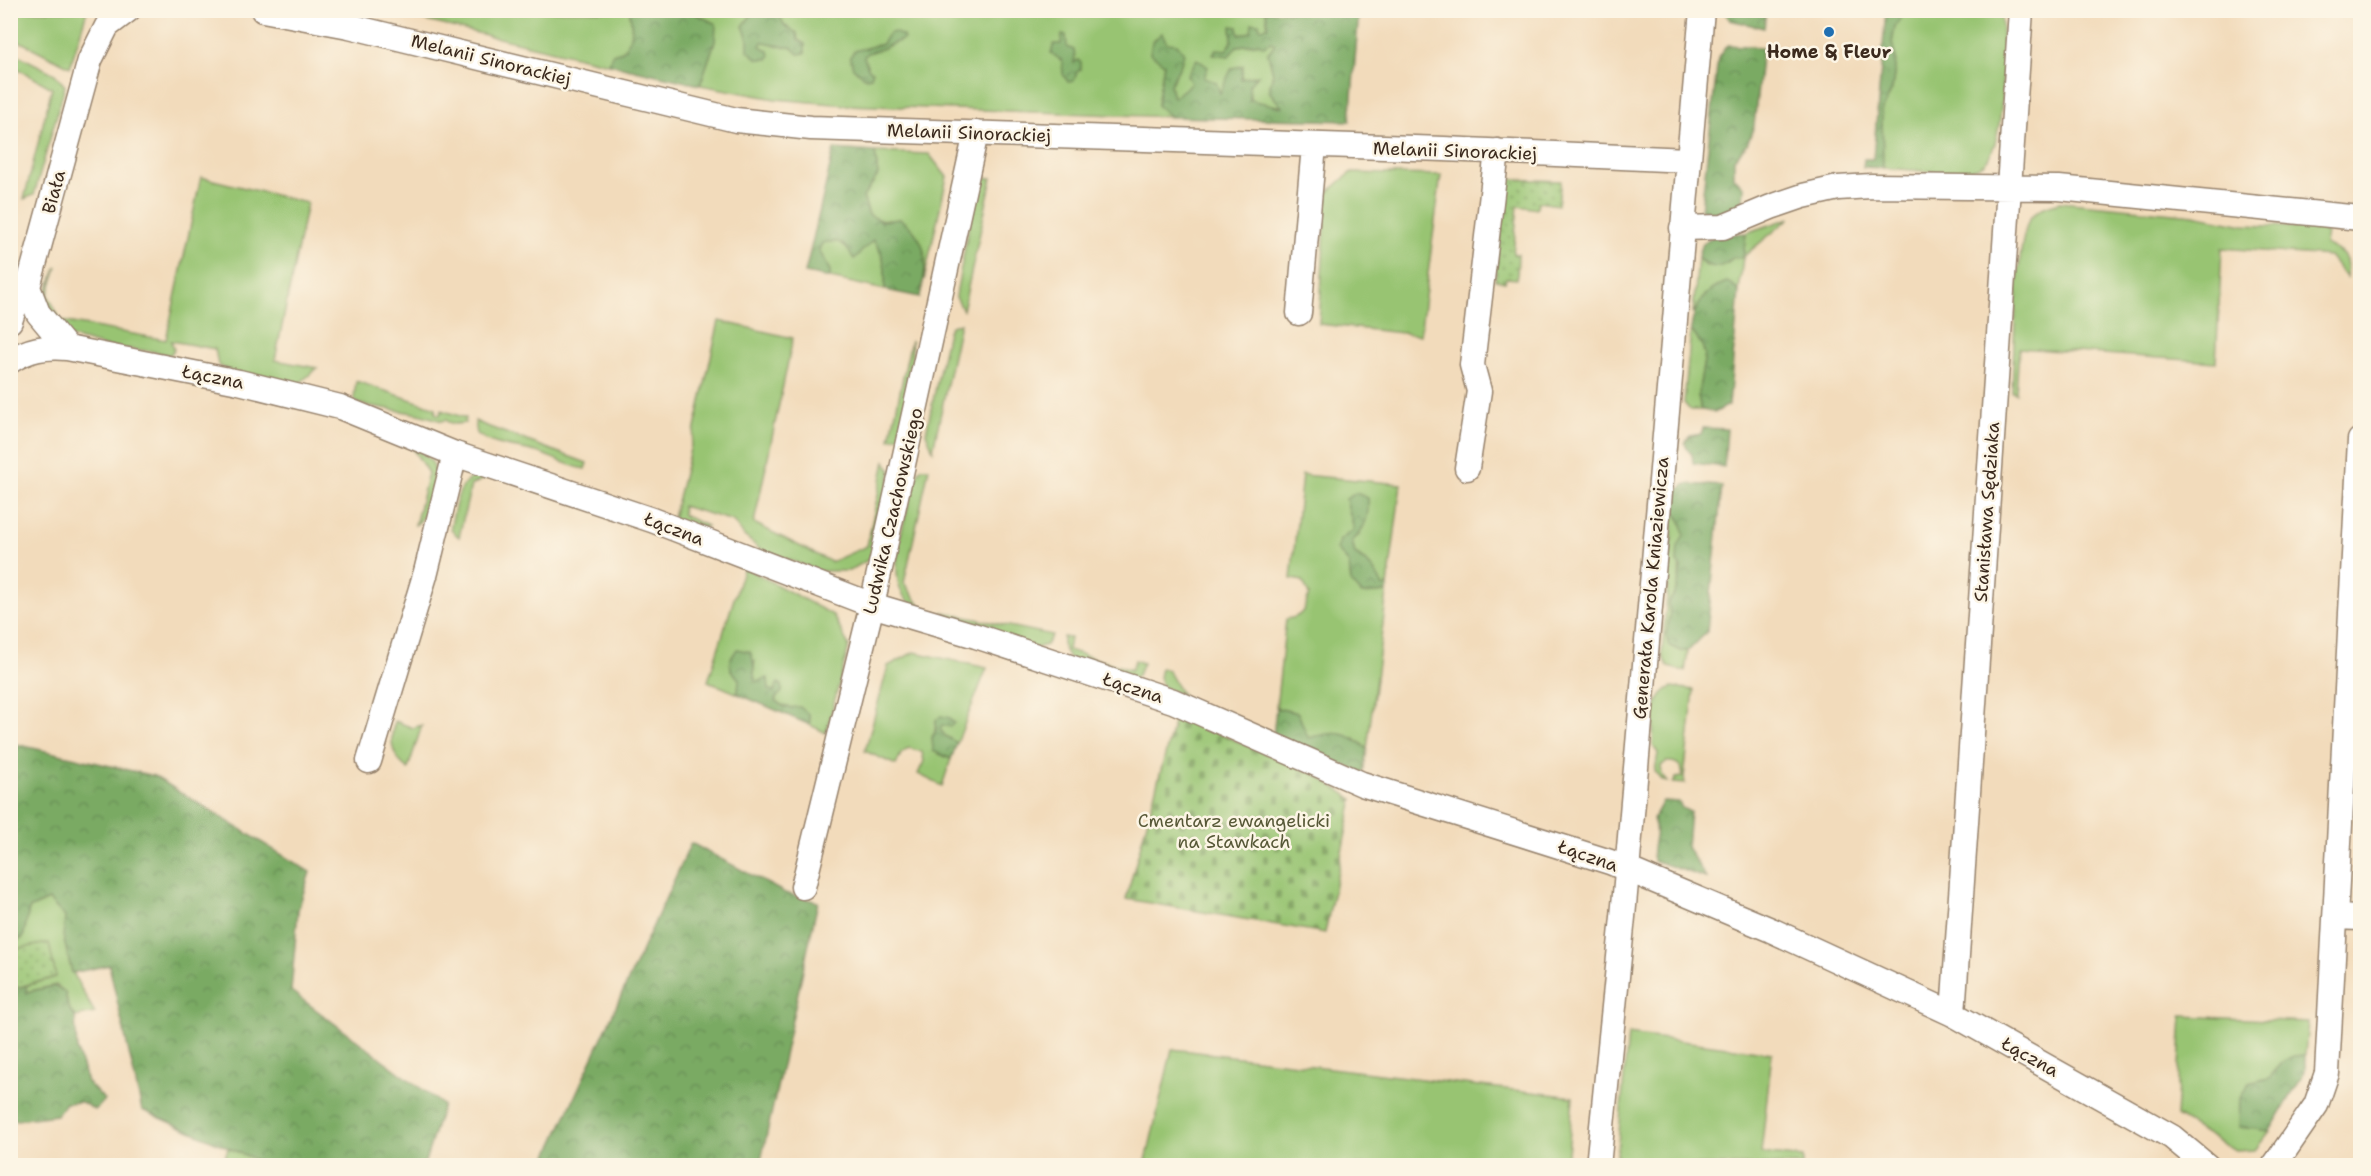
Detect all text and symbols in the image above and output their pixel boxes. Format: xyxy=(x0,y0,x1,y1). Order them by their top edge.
marker: Home & Fleur xyxy=(1822,25,1836,39)
street label: Melanii Sinorackiej xyxy=(409,29,573,91)
place label: Home & Fleur xyxy=(1767,40,1892,64)
street label: Melanii Sinorackiej xyxy=(887,118,1051,148)
street label: Melanii Sinorackiej xyxy=(1373,136,1537,166)
street label: Biała xyxy=(37,168,71,216)
street label: Łączna xyxy=(179,359,246,395)
street label: Ludwika Czachowskiego xyxy=(858,405,928,617)
street label: Stanisława Sędziaka xyxy=(1969,421,2005,603)
street label: Generała Karola Kniaziewicza xyxy=(1628,456,1674,720)
street label: Łączna xyxy=(640,506,707,551)
street label: Łączna xyxy=(1099,667,1166,709)
park label: Cmentarz ewangelicki na Stawkach xyxy=(1138,809,1330,854)
street label: Łączna xyxy=(1554,834,1621,877)
street label: Łączna xyxy=(1996,1031,2063,1083)

